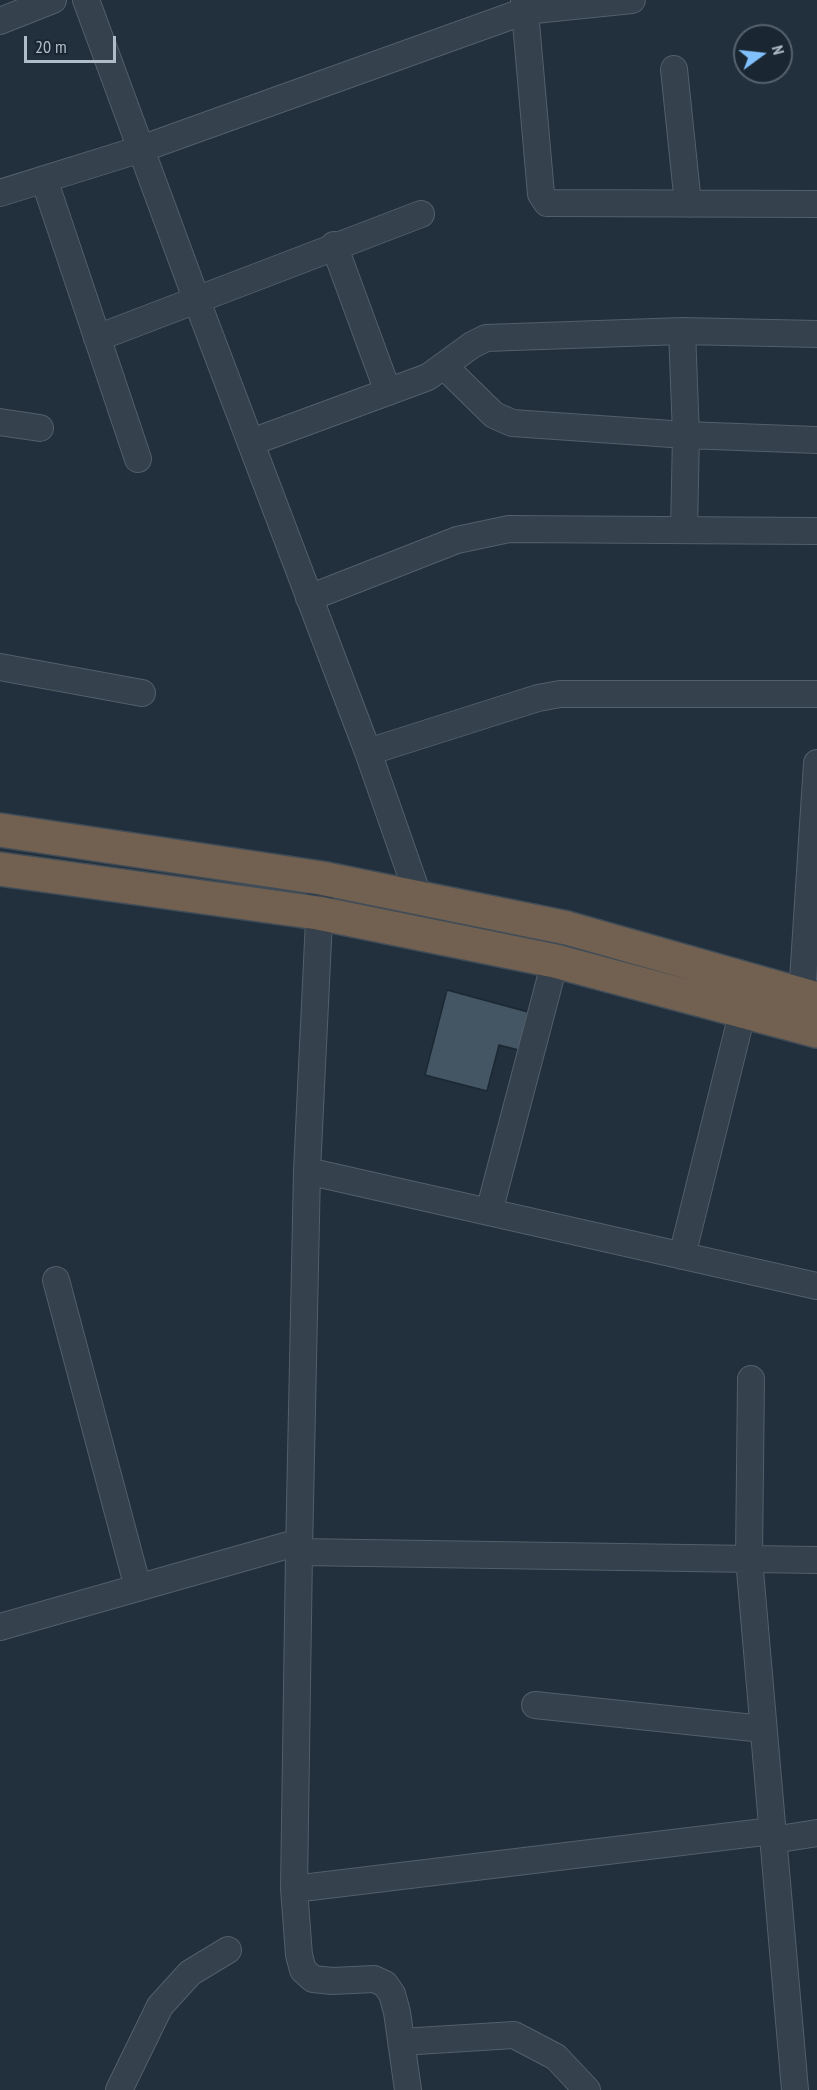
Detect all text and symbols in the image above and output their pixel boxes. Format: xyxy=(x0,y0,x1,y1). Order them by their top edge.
scale bar xyxy=(27,24,118,62)
north arrow xyxy=(733,24,793,84)
text: 20 m xyxy=(35,35,67,58)
text: N xyxy=(768,43,789,57)

